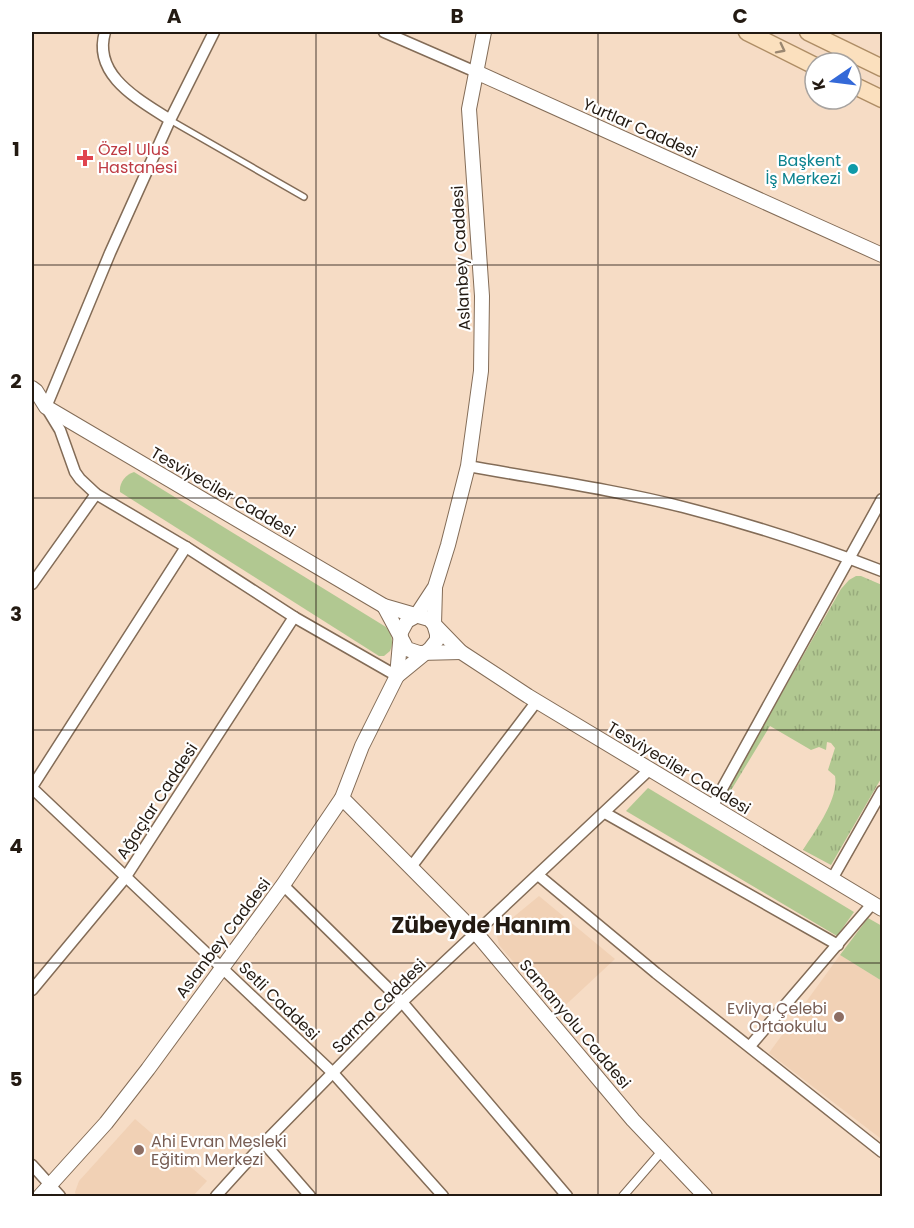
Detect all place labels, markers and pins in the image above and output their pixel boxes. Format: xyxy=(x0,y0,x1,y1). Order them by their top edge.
place label: Özel Ulus Hastanesi xyxy=(98,138,177,179)
marker: Özel Ulus Hastanesi xyxy=(76,149,94,167)
place label: Başkent İş Merkezi xyxy=(765,149,841,190)
marker: Başkent İş Merkezi xyxy=(846,162,860,176)
place label: Evliya Çelebi Ortaokulu xyxy=(727,997,827,1038)
marker: Evliya Çelebi Ortaokulu xyxy=(832,1010,846,1024)
place label: Ahi Evran Mesleki Eğitim Merkezi xyxy=(151,1130,287,1171)
marker: Ahi Evran Mesleki Eğitim Merkezi xyxy=(132,1143,146,1157)

